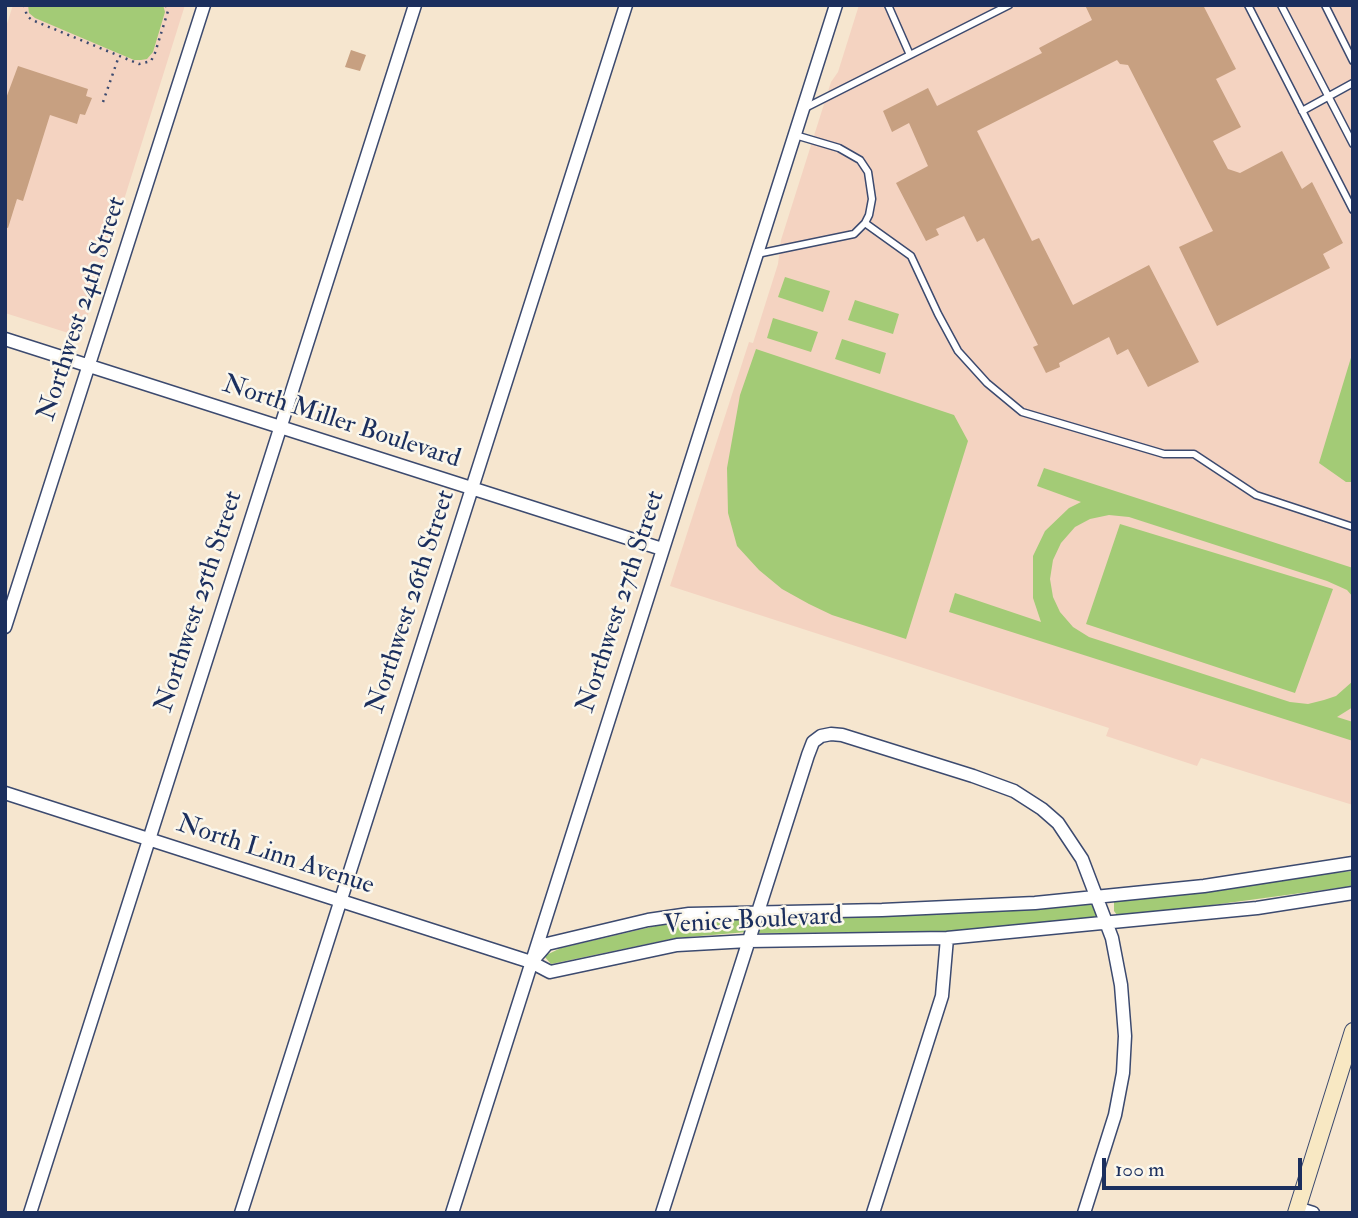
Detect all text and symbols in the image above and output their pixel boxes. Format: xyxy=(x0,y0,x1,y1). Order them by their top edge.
street label: Northwest 24th Street xyxy=(32,193,134,425)
street label: North Miller Boulevard xyxy=(218,370,464,476)
street label: Northwest 25th Street xyxy=(149,487,251,717)
street label: Northwest 26th Street xyxy=(361,487,463,717)
street label: Northwest 27th Street xyxy=(571,487,673,717)
street label: North Linn Avenue xyxy=(172,809,378,903)
street label: Venice Boulevard xyxy=(663,902,843,942)
scale bar xyxy=(1106,1144,1306,1188)
text: 100 m xyxy=(1115,1156,1165,1183)

